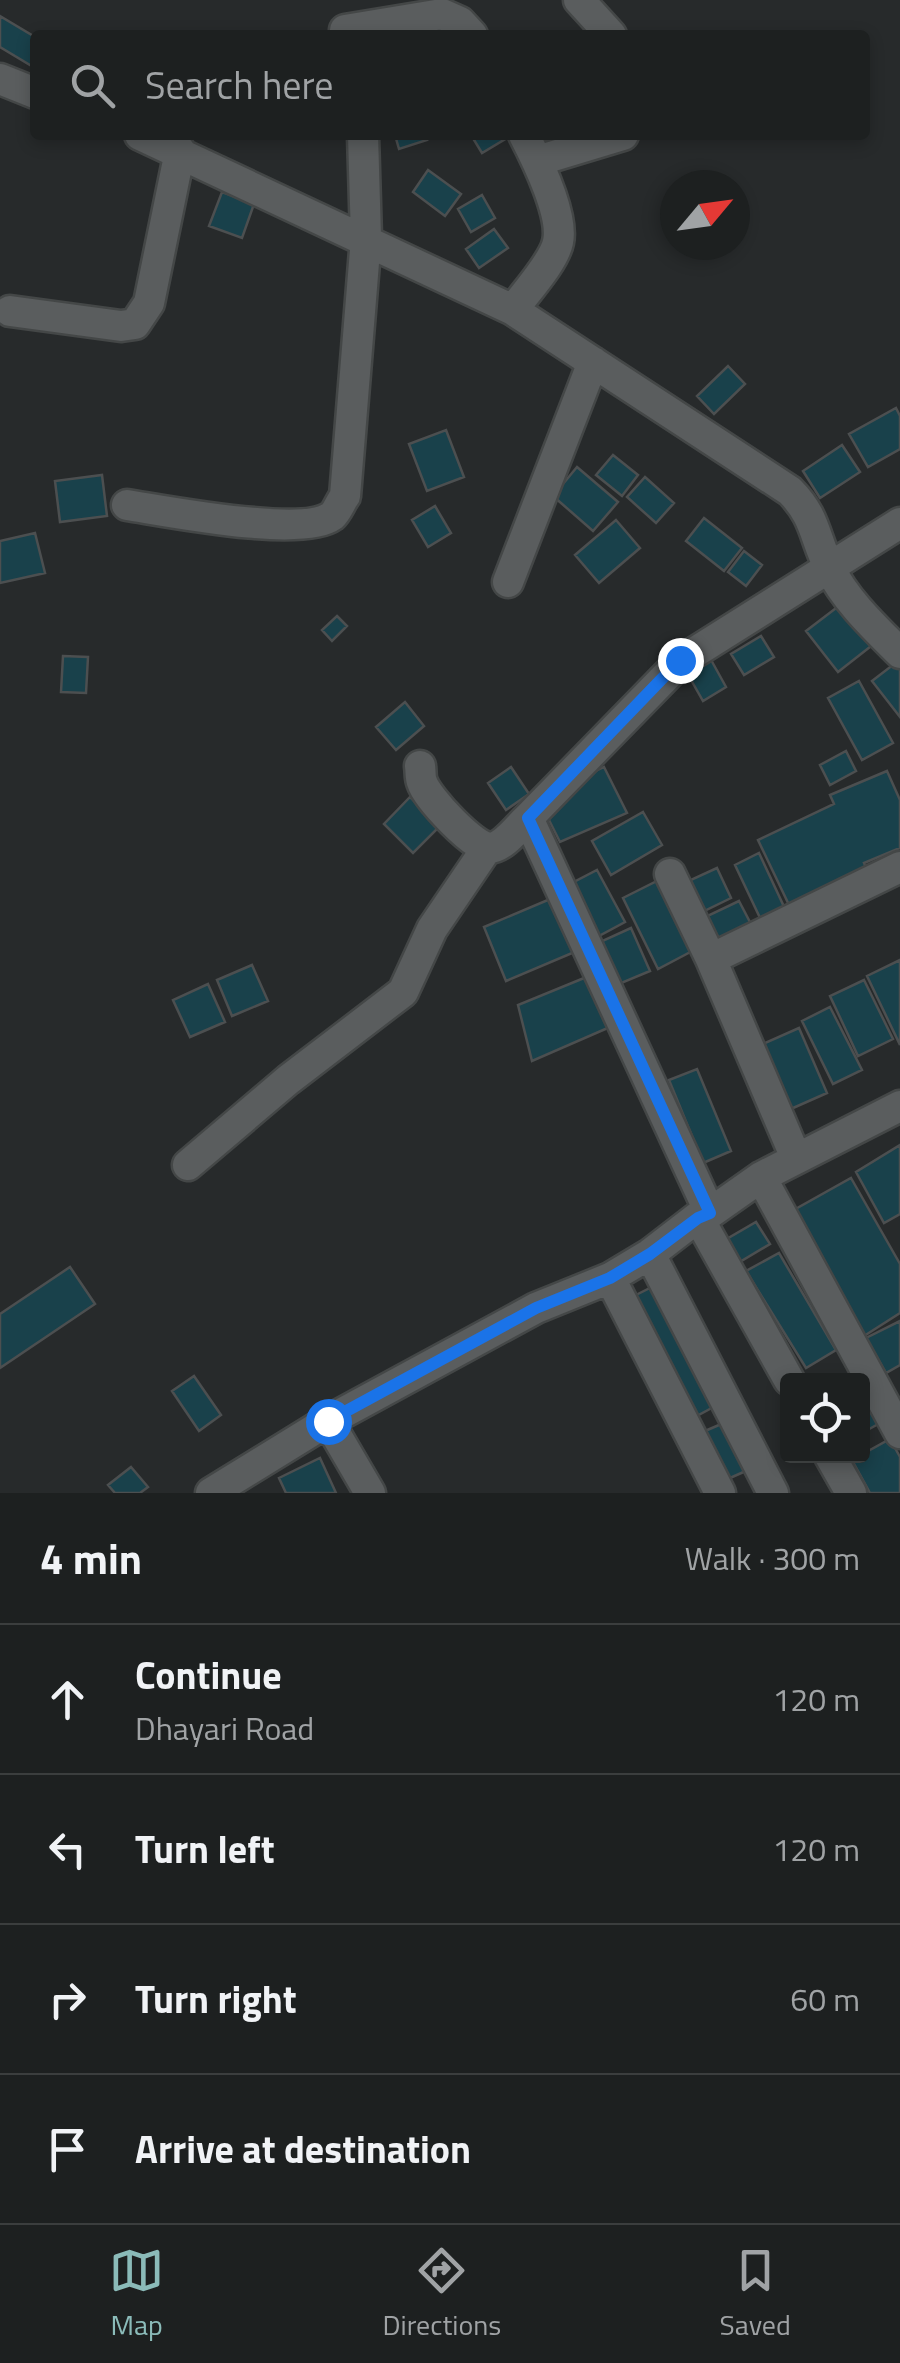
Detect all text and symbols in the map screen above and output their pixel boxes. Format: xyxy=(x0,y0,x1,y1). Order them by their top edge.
search box xyxy=(30,30,870,140)
text: Search here xyxy=(145,56,333,114)
icon: search xyxy=(65,58,120,113)
north arrow xyxy=(660,170,750,260)
route end xyxy=(658,638,704,684)
map controls xyxy=(780,1373,870,1463)
button: locate xyxy=(780,1373,870,1463)
route start xyxy=(306,1399,352,1445)
text: 4 min xyxy=(40,1526,142,1590)
text: Walk · 300 m xyxy=(685,1534,860,1582)
text: Continue xyxy=(135,1646,282,1704)
icon: ahead xyxy=(40,1672,95,1727)
text: 120 m xyxy=(772,1675,860,1723)
text: Dhayari Road xyxy=(135,1704,314,1752)
text: Turn left xyxy=(135,1820,275,1878)
icon: left xyxy=(40,1822,95,1877)
text: 120 m xyxy=(772,1825,860,1873)
text: Turn right xyxy=(135,1970,297,2028)
icon: right xyxy=(40,1972,95,2027)
text: 60 m xyxy=(790,1975,860,2023)
text: Arrive at destination xyxy=(135,2120,471,2178)
icon: arrive xyxy=(40,2122,95,2177)
tab: Map xyxy=(109,2243,164,2346)
tab: Directions xyxy=(382,2243,501,2346)
tab: Saved xyxy=(720,2243,791,2346)

